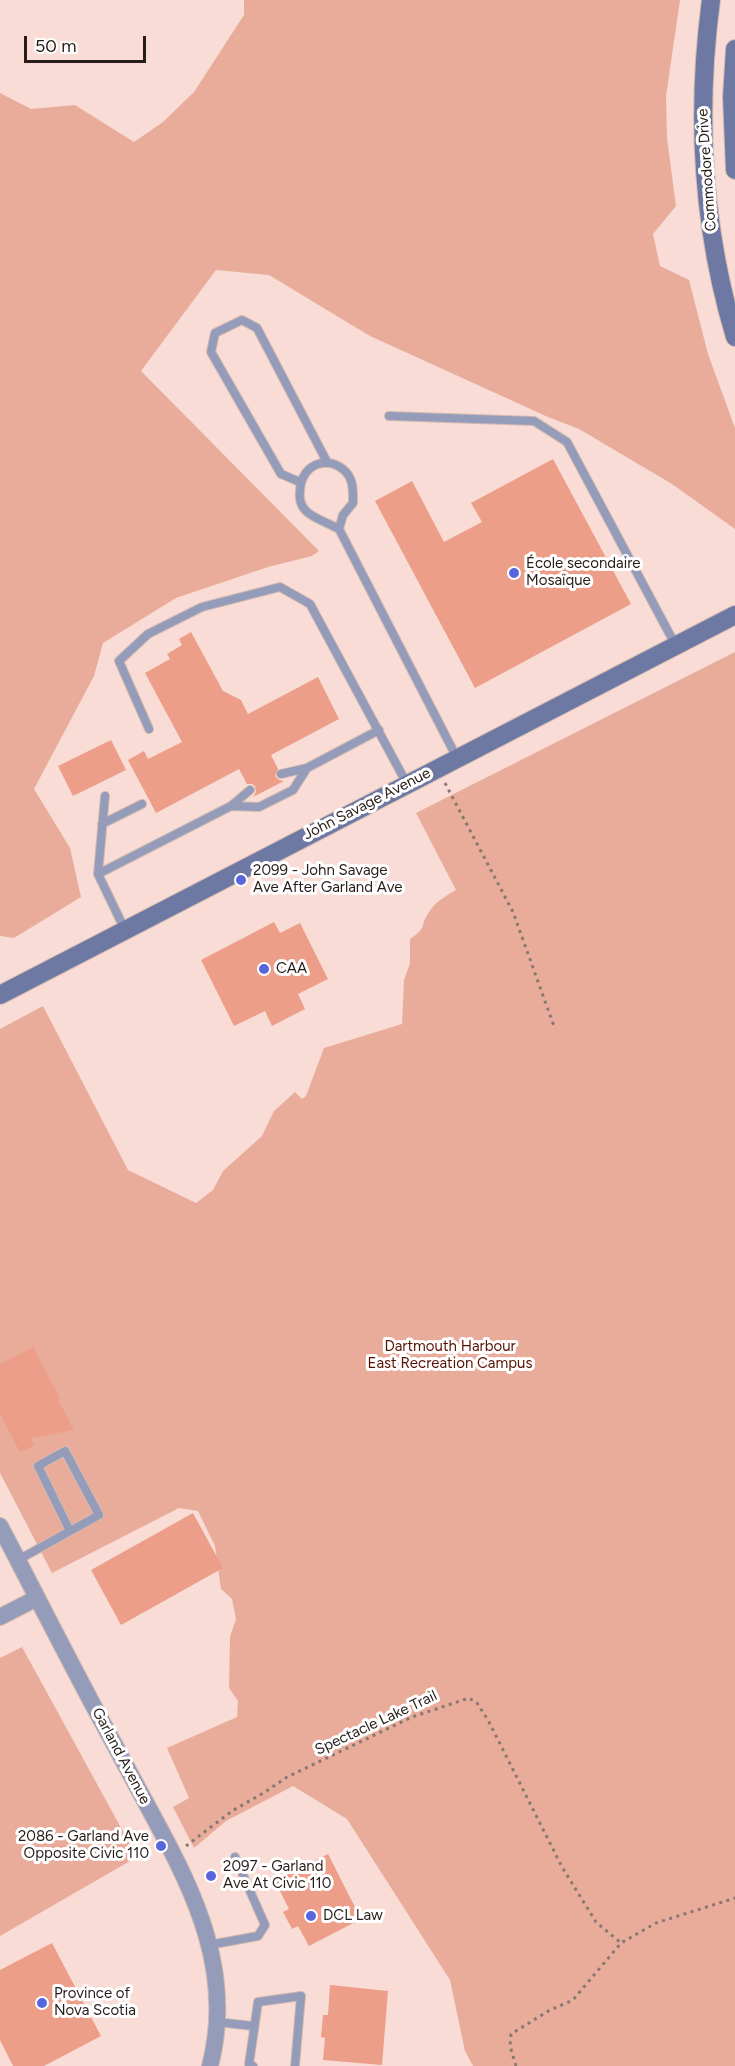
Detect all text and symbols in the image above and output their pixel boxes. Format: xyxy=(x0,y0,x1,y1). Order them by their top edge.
scale bar xyxy=(27,24,148,62)
text: 50 m xyxy=(35,35,77,57)
street label: Commodore Drive xyxy=(694,108,720,232)
place label: École secondaire Mosaïque xyxy=(526,555,640,590)
marker: École secondaire Mosaïque xyxy=(507,566,521,580)
street label: John Savage Avenue xyxy=(300,764,434,844)
place label: 2099 - John Savage Ave After Garland Ave xyxy=(253,862,403,897)
marker: 2099 - John Savage Ave After Garland Ave xyxy=(234,873,248,887)
place label: CAA xyxy=(276,960,307,978)
marker: CAA xyxy=(257,962,271,976)
park label: Dartmouth Harbour East Recreation Campus xyxy=(368,1338,532,1373)
street label: Spectacle Lake Trail xyxy=(312,1687,440,1759)
street label: Garland Avenue xyxy=(88,1705,154,1807)
place label: 2086 - Garland Ave Opposite Civic 110 xyxy=(18,1828,149,1863)
marker: 2086 - Garland Ave Opposite Civic 110 xyxy=(154,1839,168,1853)
place label: 2097 - Garland Ave At Civic 110 xyxy=(223,1858,331,1893)
marker: 2097 - Garland Ave At Civic 110 xyxy=(204,1869,218,1883)
place label: DCL Law xyxy=(323,1907,383,1925)
marker: DCL Law xyxy=(304,1909,318,1923)
place label: Province of Nova Scotia xyxy=(54,1985,136,2020)
marker: Province of Nova Scotia xyxy=(35,1996,49,2010)

